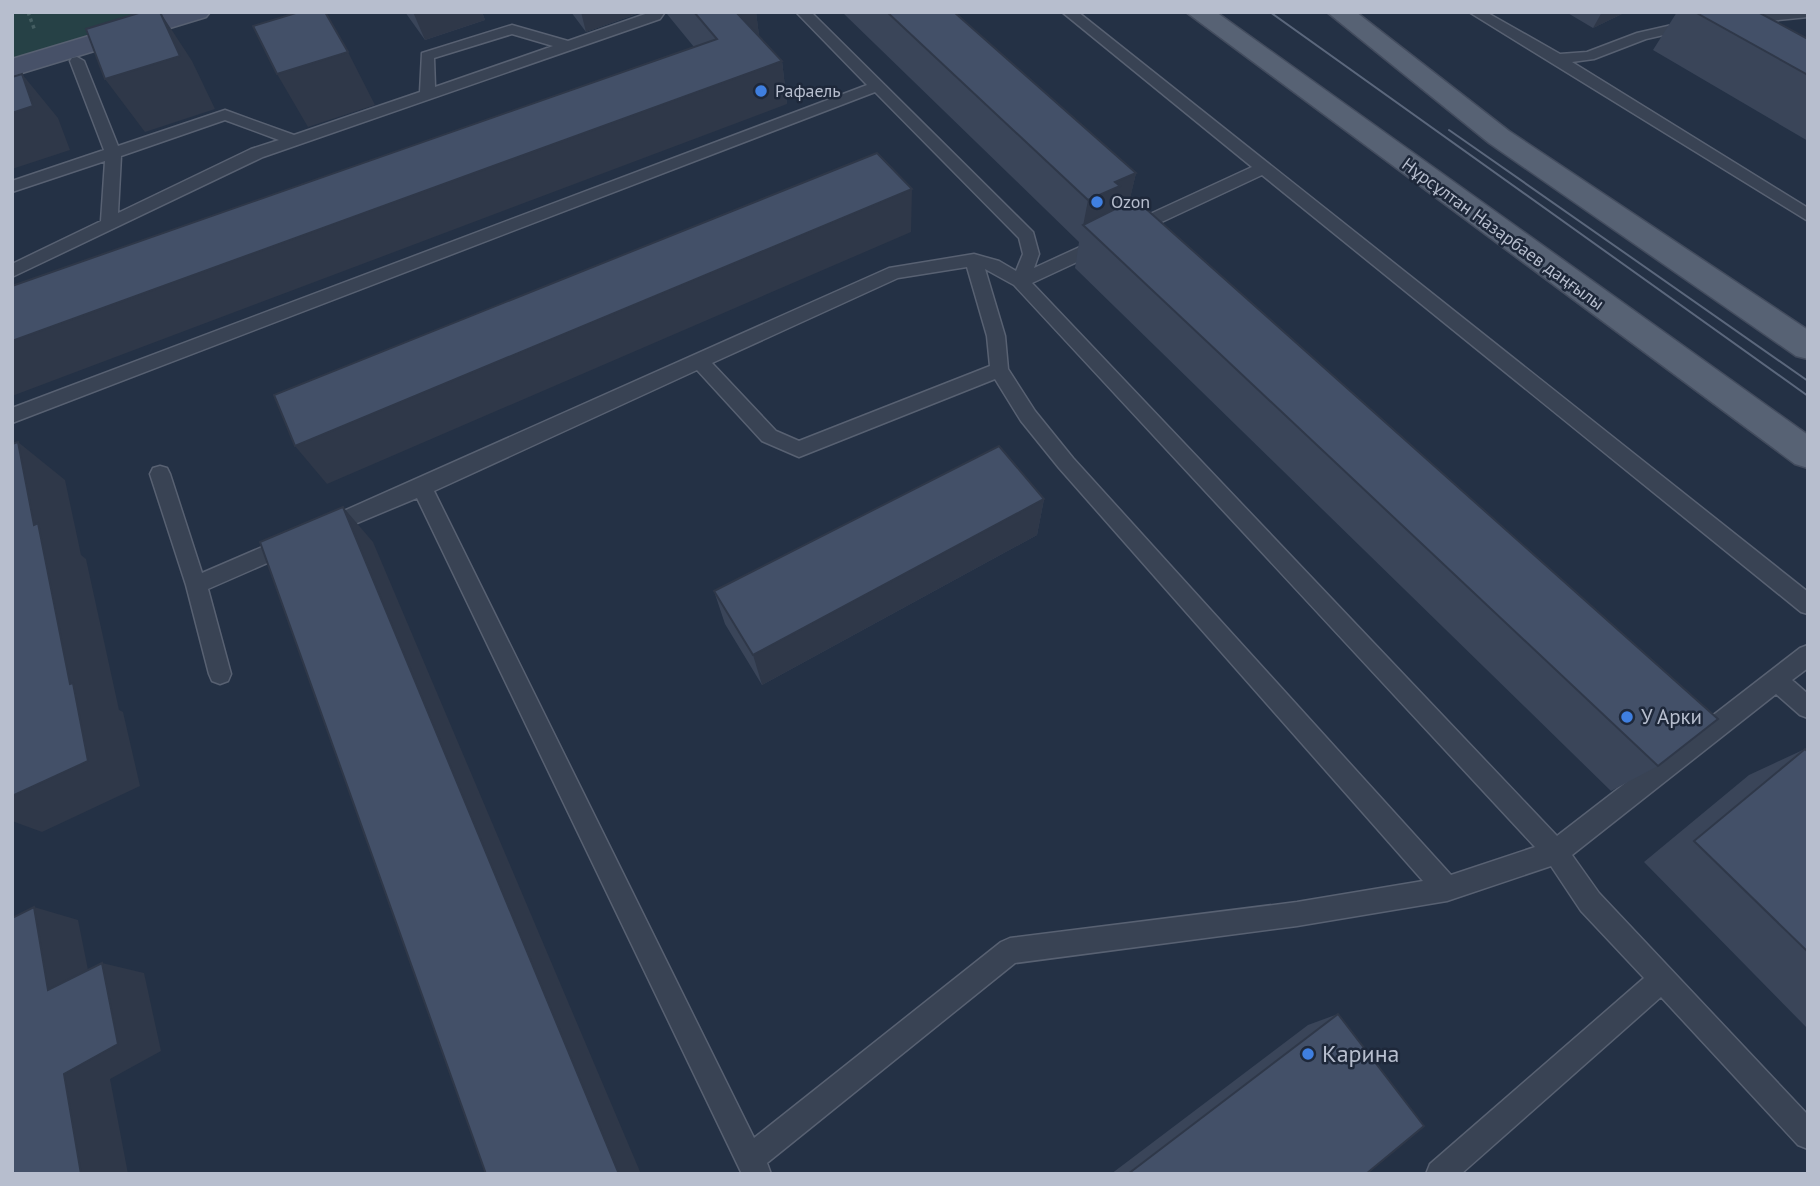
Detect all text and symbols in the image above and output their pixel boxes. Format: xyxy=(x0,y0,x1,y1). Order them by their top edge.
place label: Рафаель xyxy=(775,79,841,102)
marker: Рафаель xyxy=(753,83,769,99)
street label: Нұрсұлтан Назарбаев даңғылы xyxy=(1398,152,1609,315)
place label: Ozon xyxy=(1111,190,1150,213)
marker: Ozon xyxy=(1089,194,1105,210)
place label: У Арки xyxy=(1641,703,1702,730)
marker: У Арки xyxy=(1619,709,1635,725)
place label: Карина xyxy=(1322,1038,1400,1069)
marker: Карина xyxy=(1300,1046,1316,1062)

